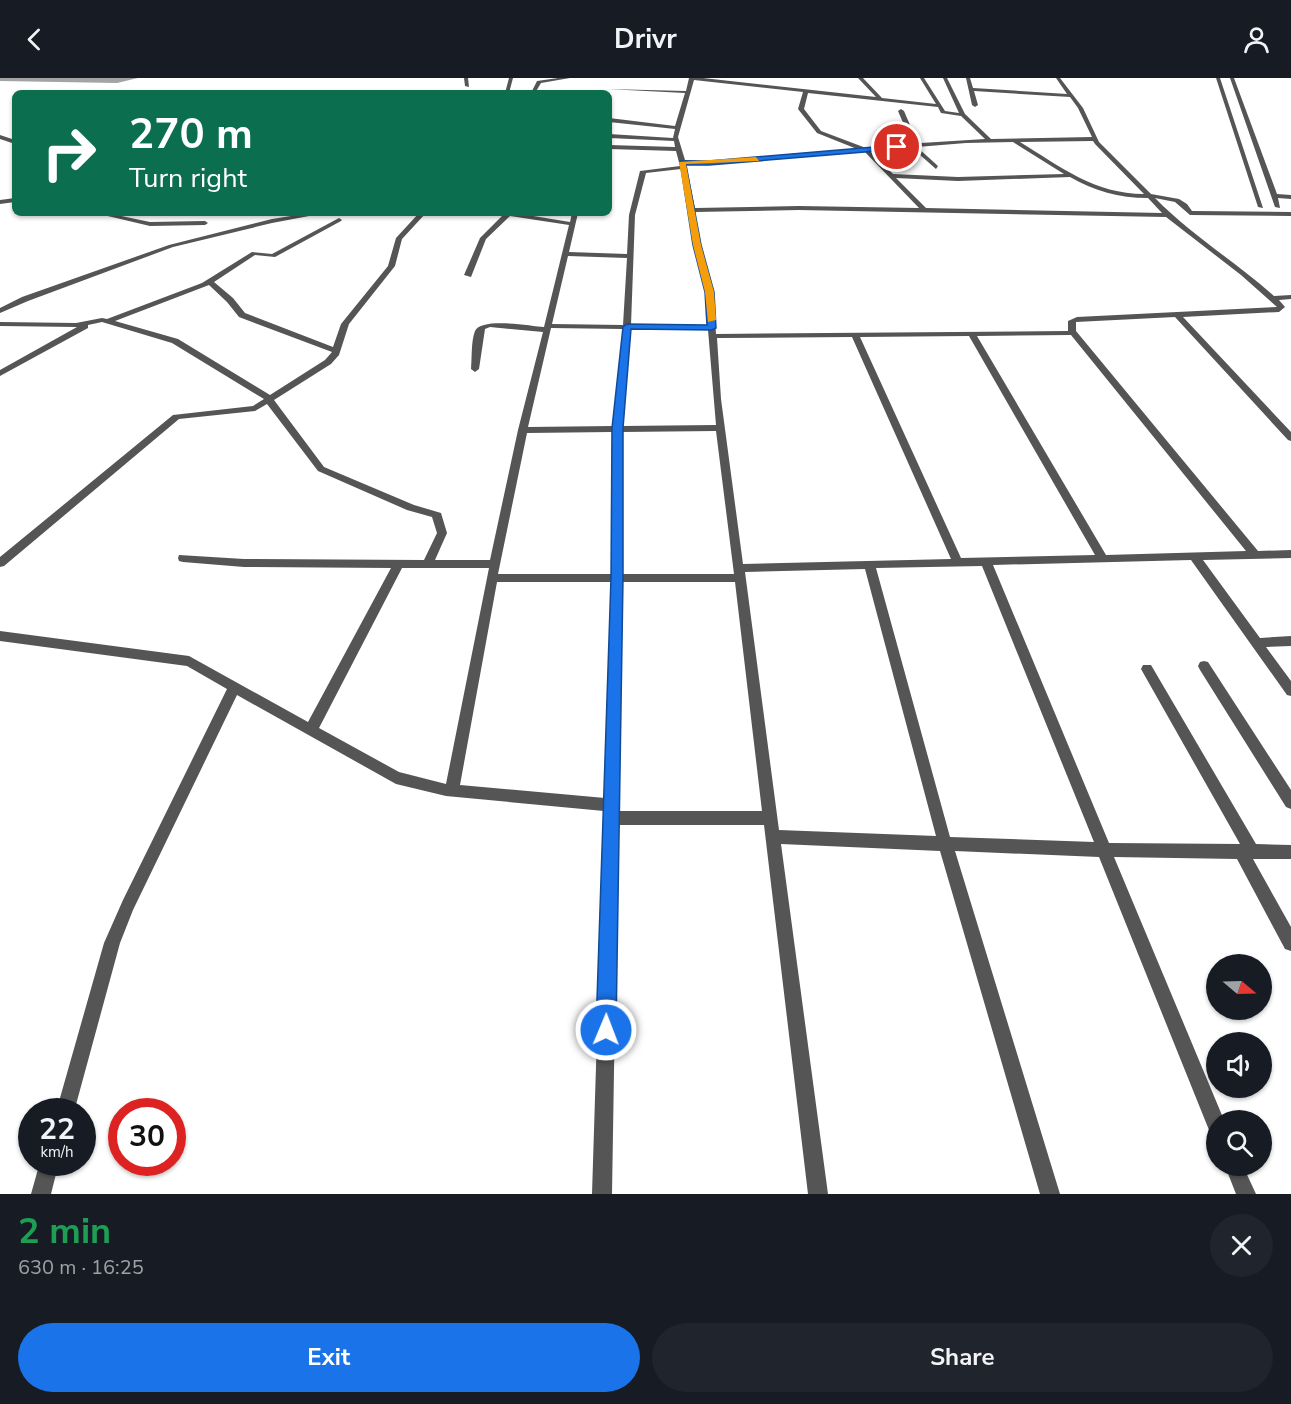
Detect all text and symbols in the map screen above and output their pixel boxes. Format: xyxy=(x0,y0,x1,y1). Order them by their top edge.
text: Drivr xyxy=(614,21,677,58)
icon: back xyxy=(18,23,51,56)
icon: person xyxy=(1240,23,1273,56)
text: 270 m xyxy=(129,106,253,163)
icon: right xyxy=(30,114,108,192)
pin xyxy=(871,121,922,172)
icon: arrive xyxy=(880,130,913,163)
text: Turn right xyxy=(129,160,247,197)
north arrow xyxy=(1206,954,1272,1020)
map controls xyxy=(1206,954,1272,1176)
position arrow xyxy=(574,998,638,1062)
button: sound xyxy=(1206,1032,1272,1098)
speed limit sign: 30 xyxy=(108,1098,186,1176)
text: 22 xyxy=(39,1109,75,1150)
button: search xyxy=(1206,1110,1272,1176)
text: km/h xyxy=(40,1142,74,1162)
text: 2 min xyxy=(18,1207,111,1256)
button: close xyxy=(1210,1214,1273,1277)
text: 630 m · 16:25 xyxy=(18,1254,144,1281)
button: Exit xyxy=(18,1323,640,1392)
button: Share xyxy=(652,1323,1273,1392)

